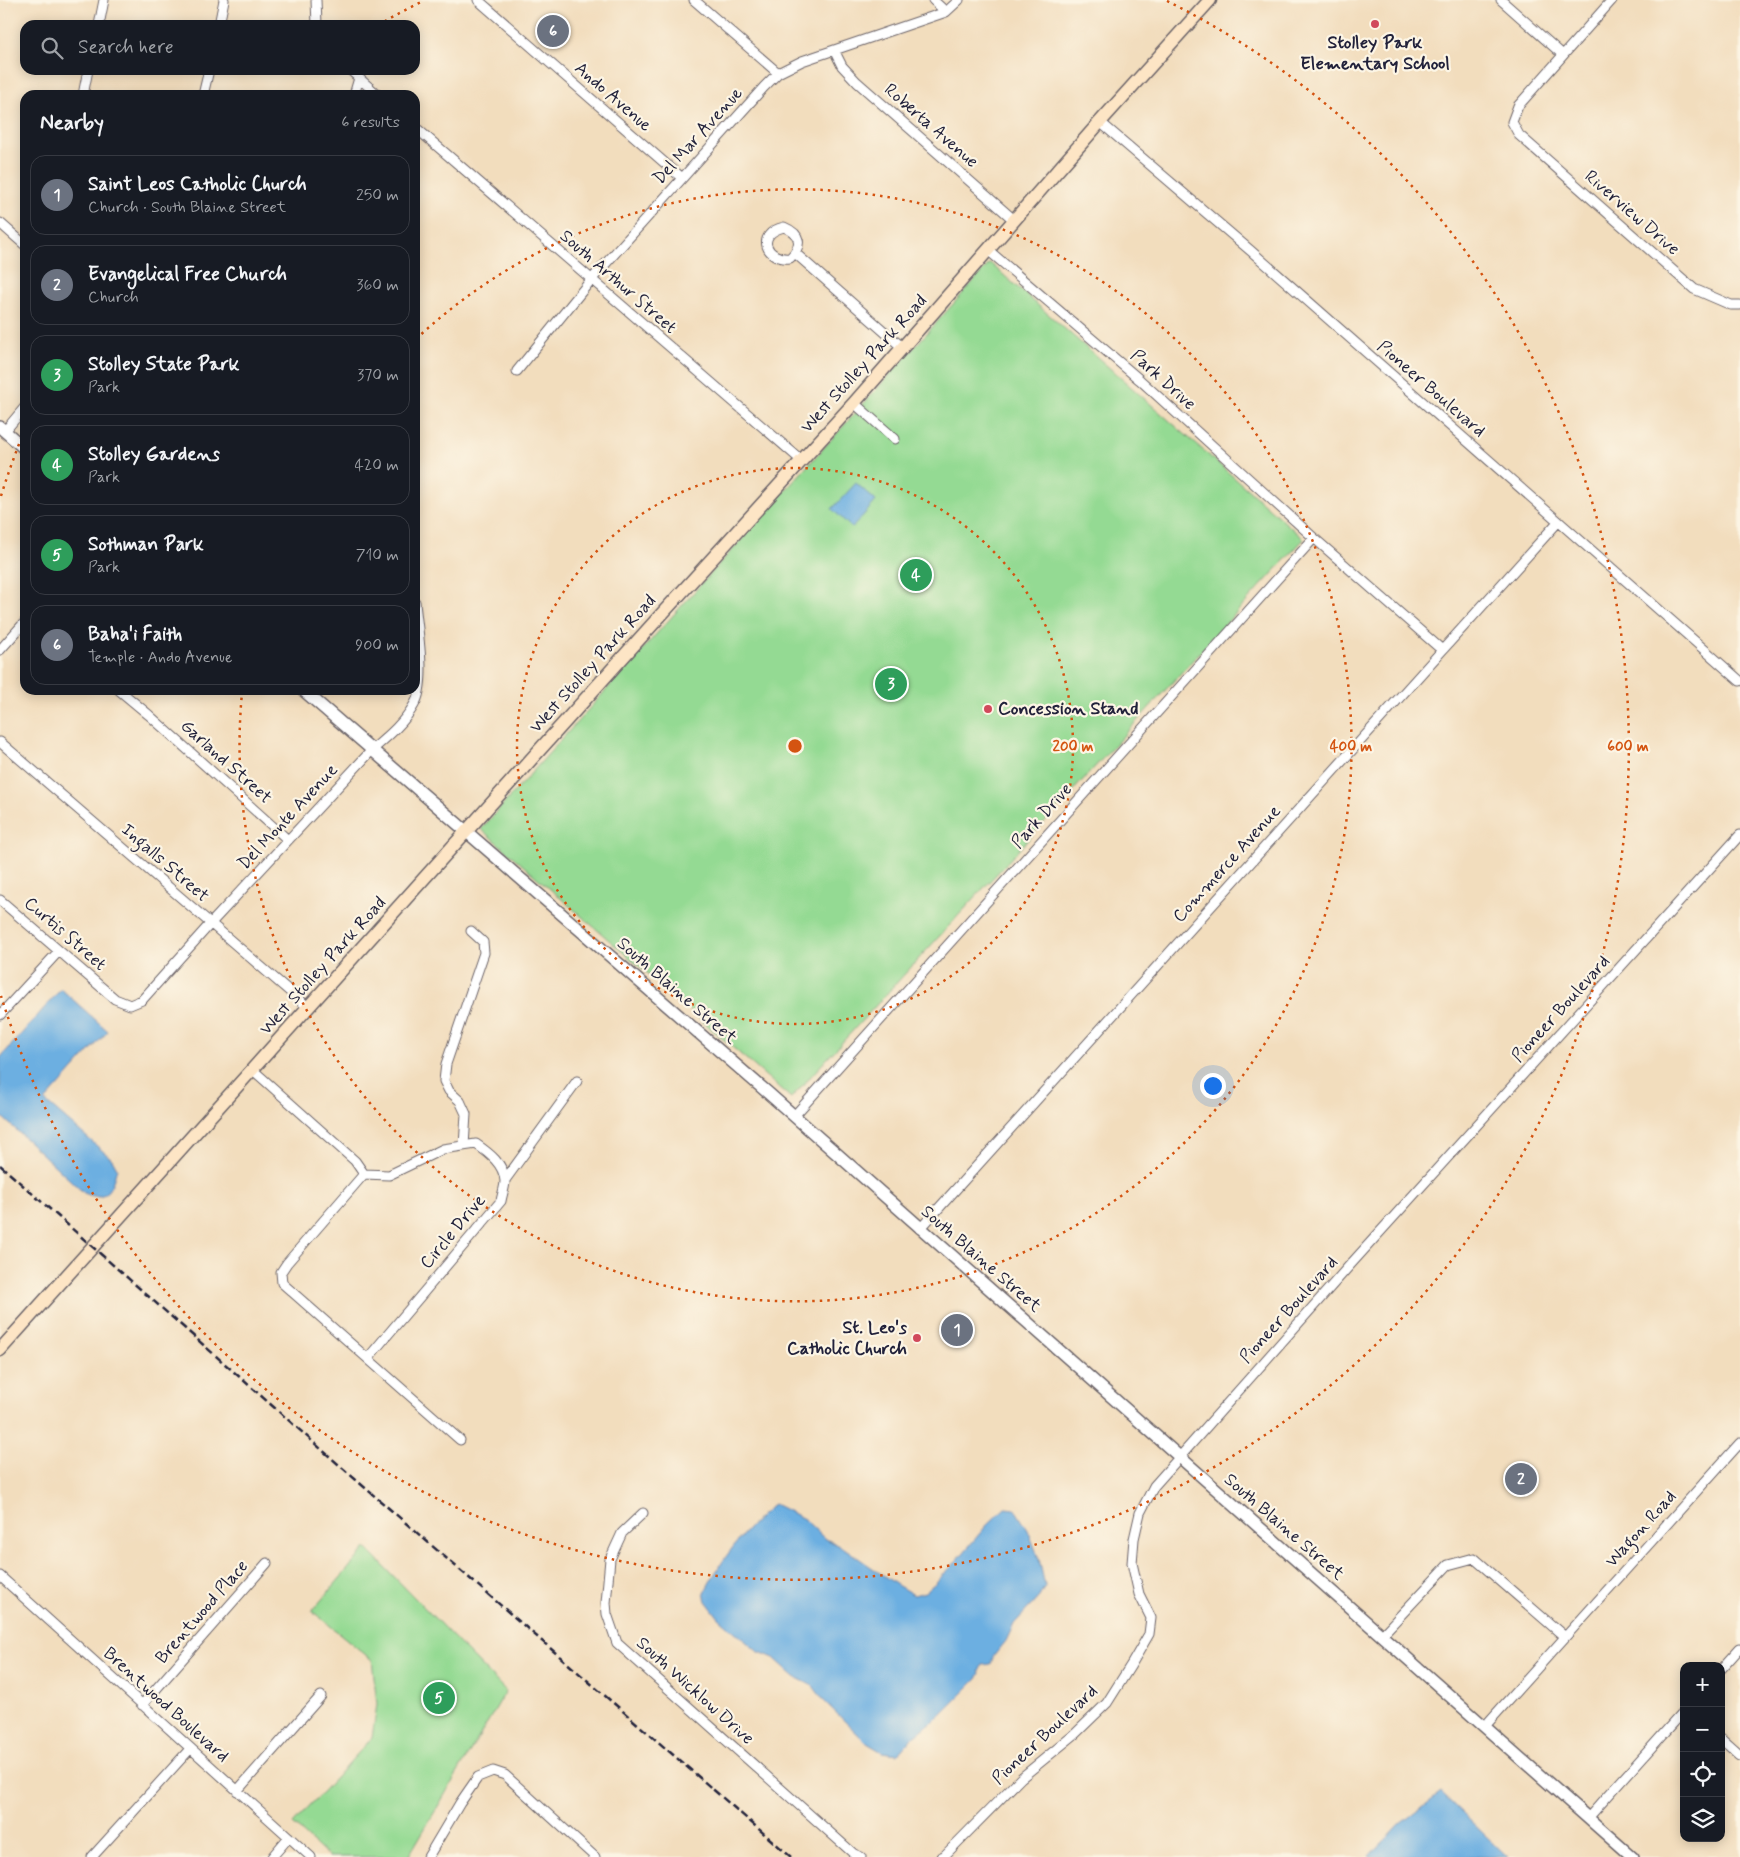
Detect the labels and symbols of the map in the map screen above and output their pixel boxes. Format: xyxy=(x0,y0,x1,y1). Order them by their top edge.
pin: 6 xyxy=(537,12,569,50)
marker: Stolley Park Elementary School xyxy=(1369,18,1381,30)
place label: Stolley Park Elementary School xyxy=(1300,31,1450,76)
street label: Ando Avenue xyxy=(569,57,657,137)
street label: Roberta Avenue xyxy=(879,78,983,174)
street label: Del Mar Avenue xyxy=(648,82,748,190)
street label: Riverview Drive xyxy=(1579,165,1685,261)
street label: South Arthur Street xyxy=(554,224,682,340)
street label: West Stolley Park Road xyxy=(795,290,933,438)
street label: Pioneer Boulevard xyxy=(1372,335,1490,443)
street label: Park Drive xyxy=(1125,344,1201,416)
pin: 4 xyxy=(900,556,932,594)
street label: West Stolley Park Road xyxy=(524,590,662,738)
pin: 3 xyxy=(875,665,907,703)
place label: Concession Stand xyxy=(998,697,1139,721)
marker: Concession Stand xyxy=(982,703,994,715)
street label: Garland Street xyxy=(175,714,277,810)
centre of rings xyxy=(786,737,804,755)
text: 200 m xyxy=(1053,737,1094,757)
text: 400 m xyxy=(1330,737,1372,757)
text: 600 m xyxy=(1607,737,1649,757)
street label: Del Monte Avenue xyxy=(233,759,344,875)
street label: Park Drive xyxy=(1006,778,1078,854)
street label: Commerce Avenue xyxy=(1168,800,1286,928)
street label: Ingalls Street xyxy=(115,818,214,909)
street label: Curtis Street xyxy=(19,892,111,977)
street label: West Stolley Park Road xyxy=(254,892,392,1040)
street label: South Blaine Street xyxy=(612,932,743,1050)
street label: Pioneer Boulevard xyxy=(1506,950,1616,1068)
your location xyxy=(1200,1073,1226,1099)
street label: Circle Drive xyxy=(415,1190,491,1274)
street label: South Blaine Street xyxy=(916,1200,1047,1318)
street label: Pioneer Boulevard xyxy=(1234,1251,1344,1369)
pin: 1 xyxy=(941,1311,973,1349)
place label: St. Leo's Catholic Church xyxy=(787,1316,907,1361)
marker: St. Leo's Catholic Church xyxy=(911,1332,923,1344)
pin: 2 xyxy=(1505,1460,1537,1498)
street label: South Blaine Street xyxy=(1219,1468,1350,1586)
street label: Wagon Road xyxy=(1600,1485,1683,1574)
street label: Brentwood Place xyxy=(150,1555,254,1669)
street label: South Wicklow Drive xyxy=(631,1632,759,1750)
street label: Brentwood Boulevard xyxy=(98,1642,234,1768)
pin: 5 xyxy=(423,1679,455,1717)
street label: Pioneer Boulevard xyxy=(987,1680,1103,1790)

